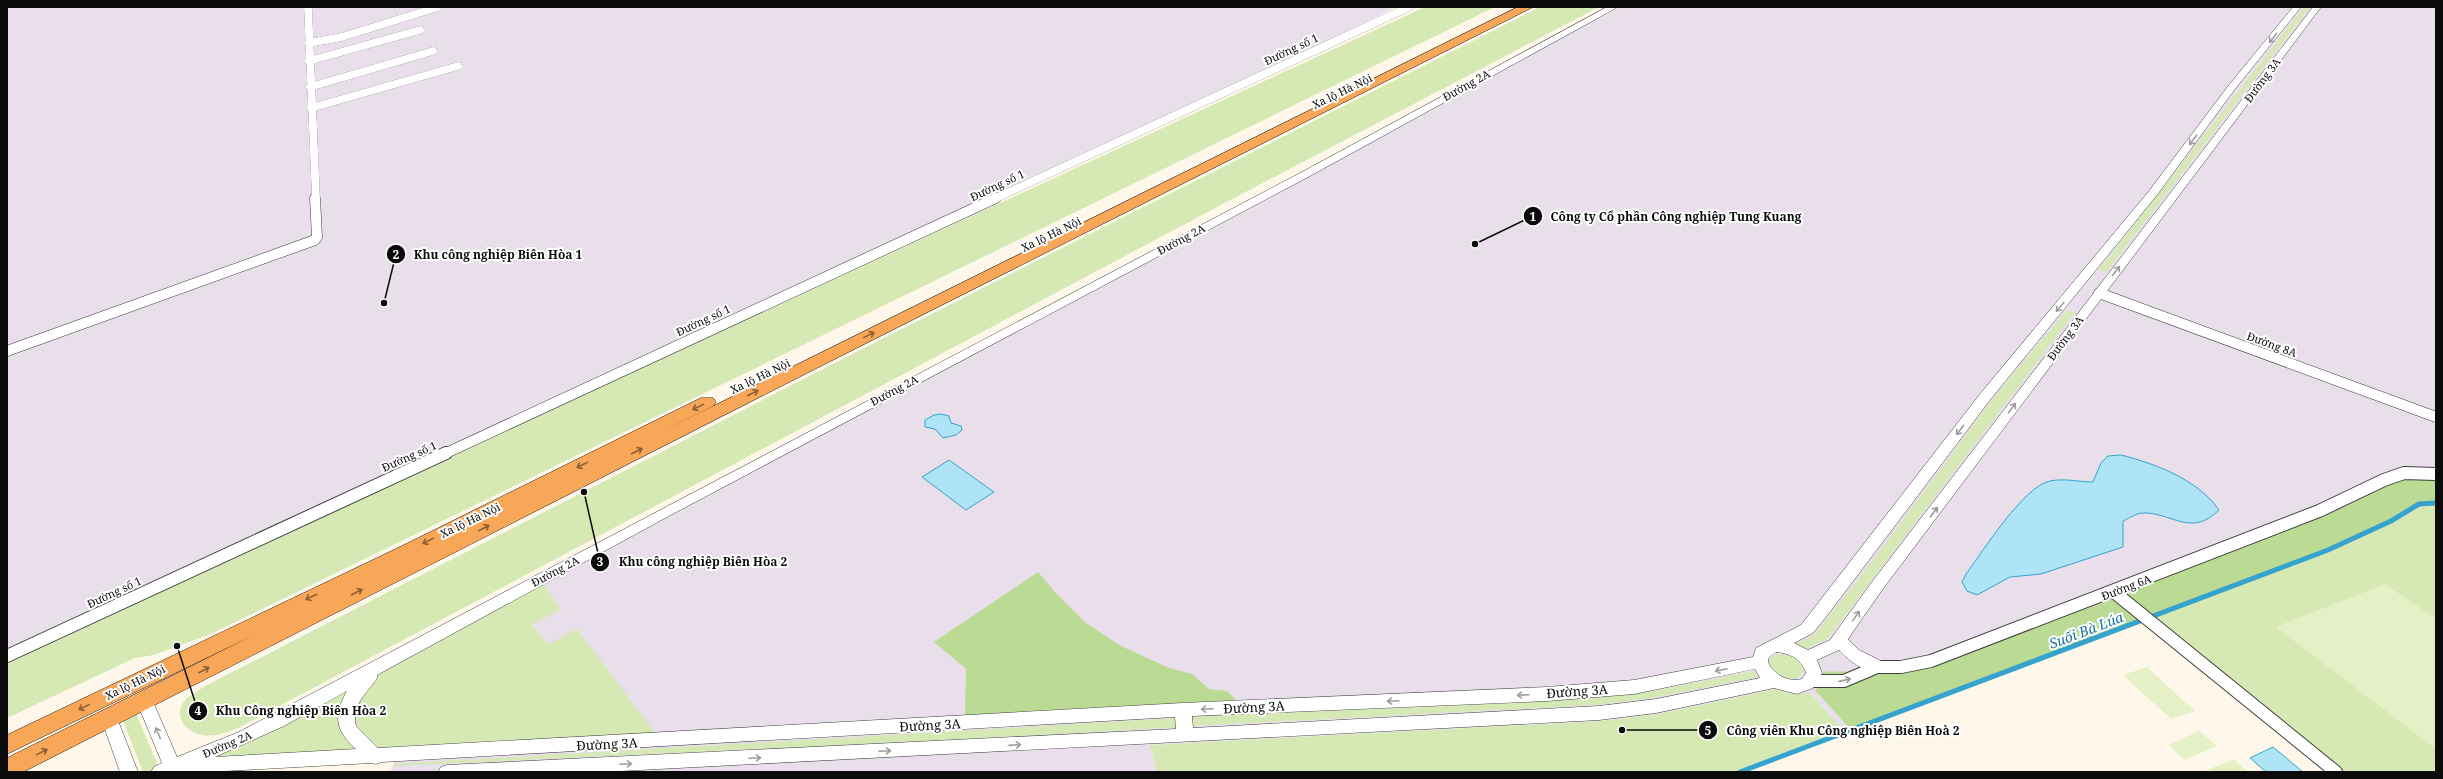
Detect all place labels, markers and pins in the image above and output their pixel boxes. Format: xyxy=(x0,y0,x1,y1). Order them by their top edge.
callout: Công ty Cổ phần Công nghiệp Tung Kuang xyxy=(1523,204,1810,228)
callout: Khu công nghiệp Biên Hòa 1 xyxy=(386,242,590,266)
callout: Khu công nghiệp Biên Hòa 2 xyxy=(590,550,795,574)
callout: Khu Công nghiệp Biên Hòa 2 xyxy=(188,699,395,723)
callout: Công viên Khu Công nghiệp Biên Hoà 2 xyxy=(1698,718,1967,742)

